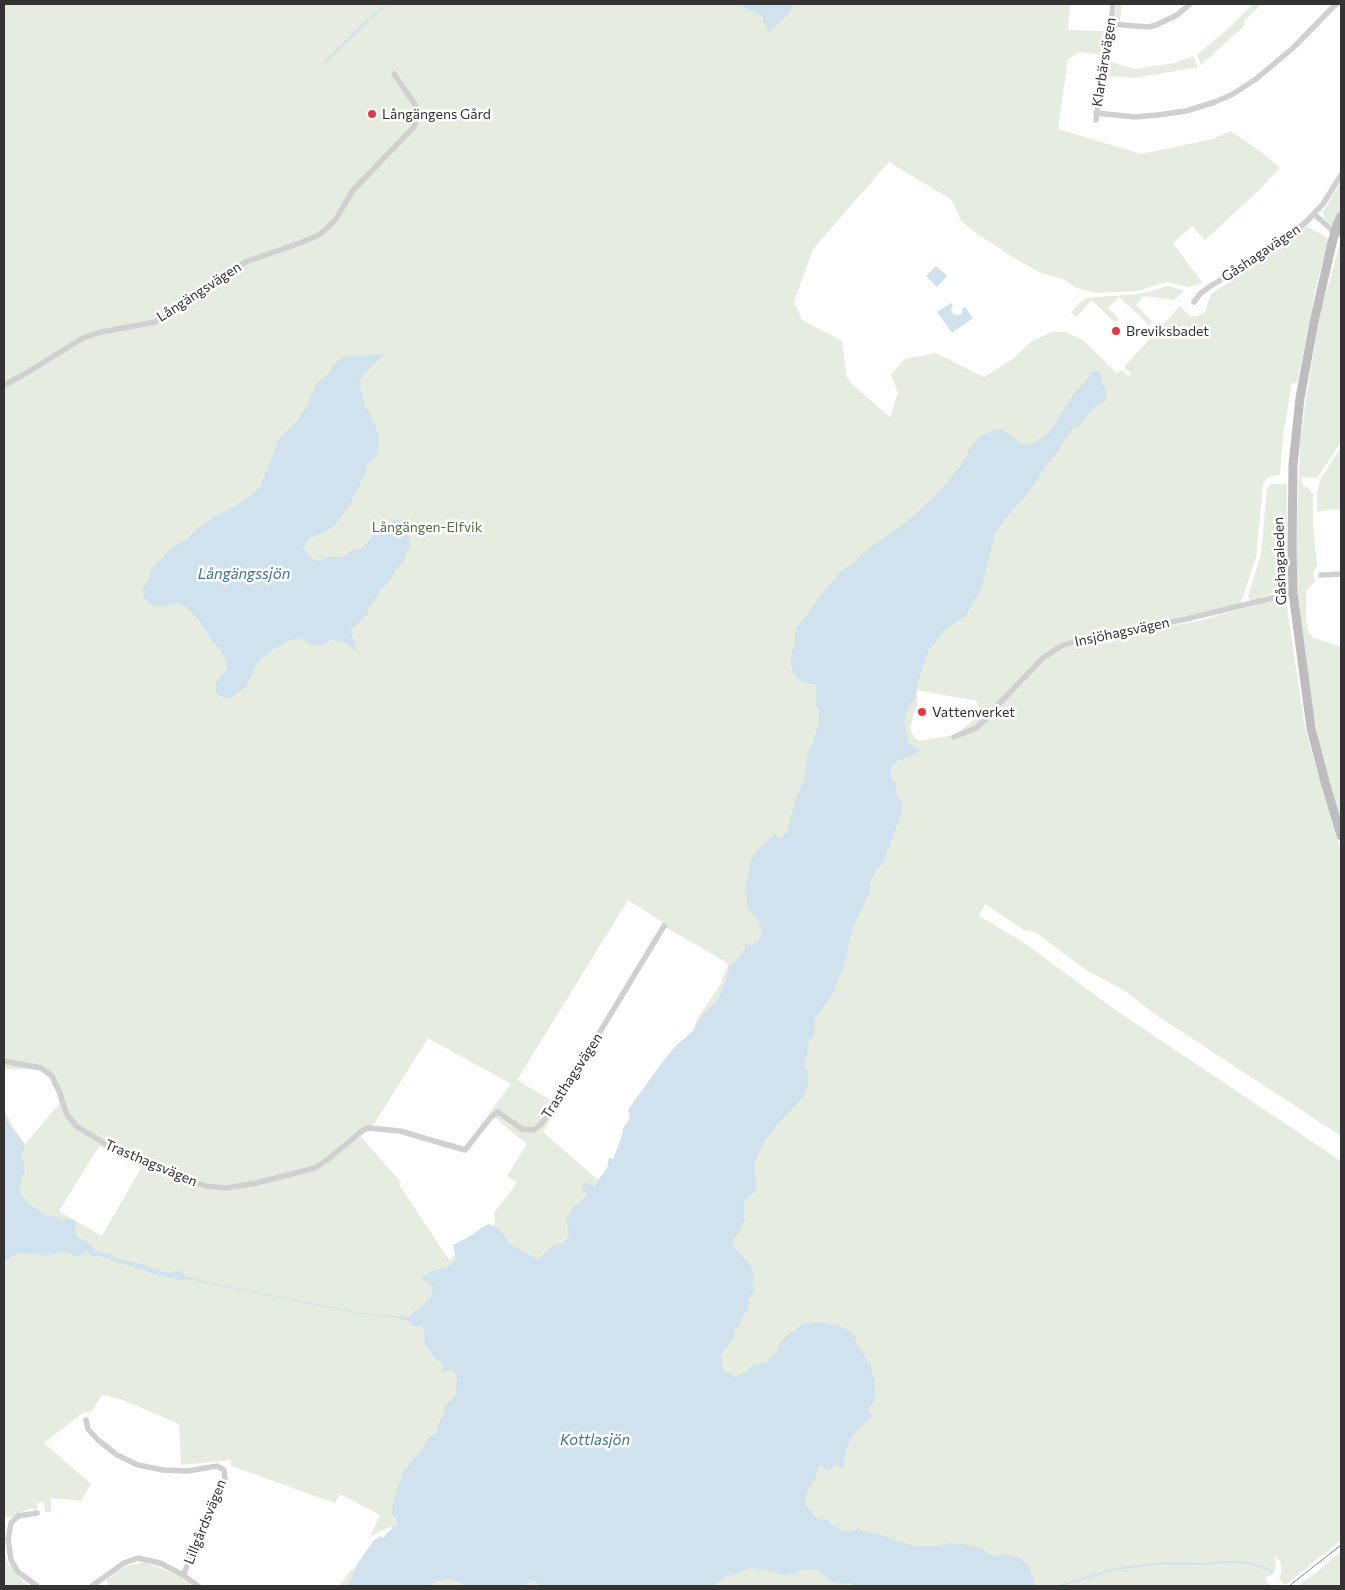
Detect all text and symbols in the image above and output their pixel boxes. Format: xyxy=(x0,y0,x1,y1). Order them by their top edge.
street label: Klarbärsvägen xyxy=(1089,16,1119,108)
place label: Långängens Gård xyxy=(382,106,491,122)
marker: Långängens Gård xyxy=(366,108,378,120)
street label: Gåshagavägen xyxy=(1219,221,1303,285)
street label: Långängsvägen xyxy=(154,259,244,325)
place label: Breviksbadet xyxy=(1126,323,1209,339)
marker: Breviksbadet xyxy=(1110,325,1122,337)
street label: Gåshagaleden xyxy=(1270,516,1290,606)
park label: Långängen-Elfvik xyxy=(372,519,482,535)
water label: Långängssjön xyxy=(198,565,290,583)
street label: Insjöhagsvägen xyxy=(1073,614,1171,650)
place label: Vattenverket xyxy=(932,704,1015,720)
marker: Vattenverket xyxy=(916,706,928,718)
street label: Trasthagsvägen xyxy=(538,1030,606,1122)
street label: Trasthagsvägen xyxy=(102,1136,200,1190)
water label: Kottlasjön xyxy=(560,1431,630,1449)
street label: Lillgårdsvägen xyxy=(180,1477,230,1567)

